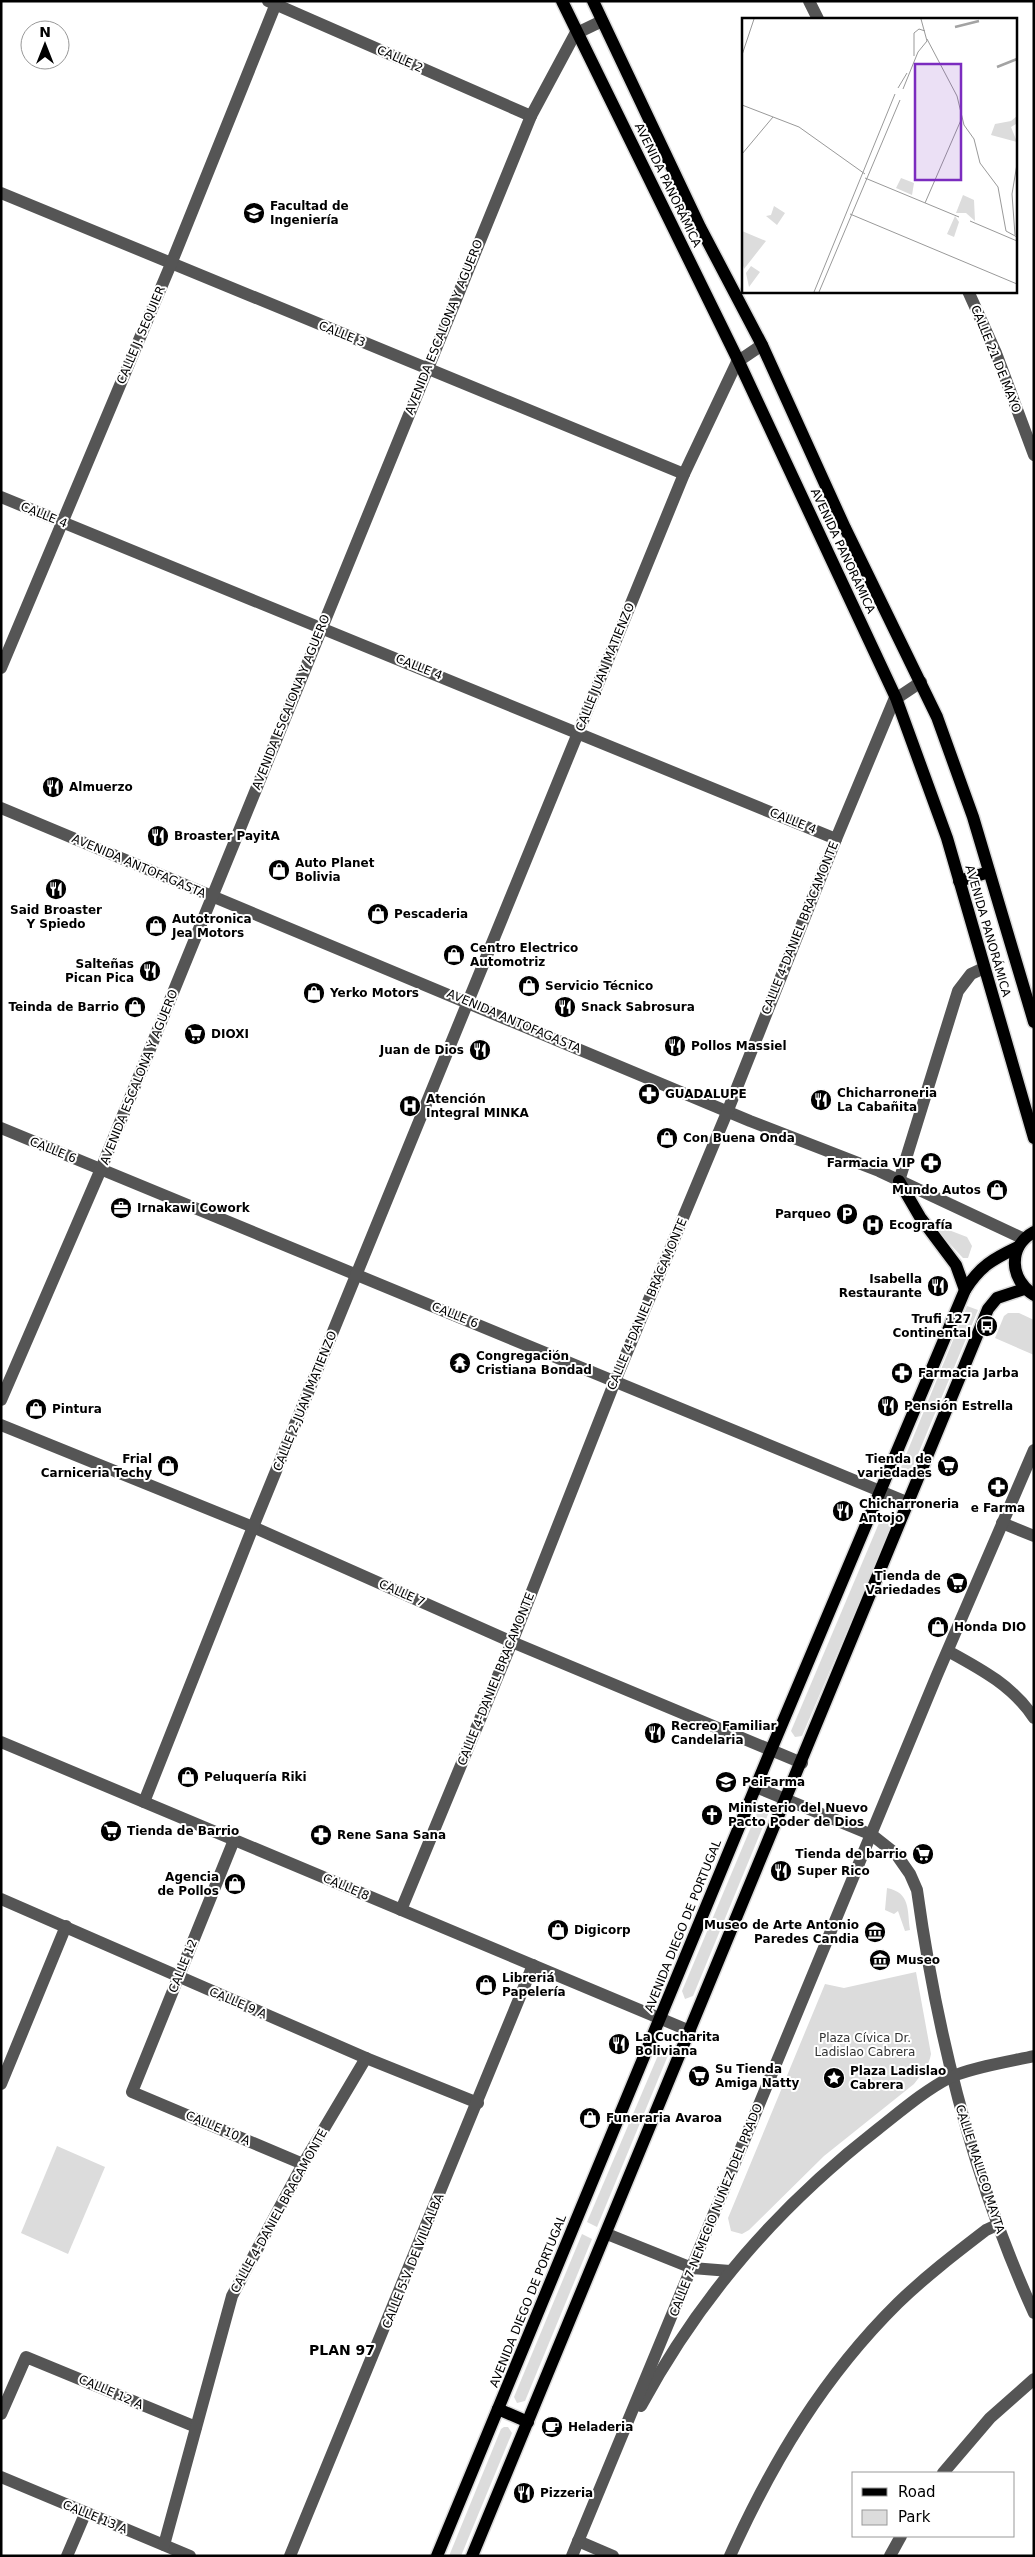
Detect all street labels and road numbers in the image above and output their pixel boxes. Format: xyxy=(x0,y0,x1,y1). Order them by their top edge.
street label: CALLE 2 xyxy=(375,43,425,75)
street label: AVENIDA PANORÁMICA xyxy=(632,120,705,250)
street label: AVENIDA ESCALONA Y AGUERO xyxy=(402,237,486,417)
street label: CALLE J. SEQUIER xyxy=(114,284,168,386)
street label: CALLE 21 DE MAYO xyxy=(968,303,1024,415)
street label: CALLE 3 xyxy=(317,318,367,350)
street label: AVENIDA PANORÁMICA xyxy=(808,486,879,616)
street label: CALLE 4 xyxy=(19,499,69,531)
street label: CALLE JUAN MATIENZO xyxy=(573,601,637,733)
street label: AVENIDA ESCALONA Y AGUERO xyxy=(249,612,333,792)
street label: CALLE 4 xyxy=(394,651,444,683)
street label: CALLE 4 xyxy=(768,805,818,837)
street label: AVENIDA ANTOFAGASTA xyxy=(70,831,209,901)
street label: CALLE 4-DANIEL BRACAMONTE xyxy=(759,839,841,1017)
street label: AVENIDA PANORÁMICA xyxy=(962,863,1015,999)
street label: AVENIDA ANTOFAGASTA xyxy=(445,986,584,1056)
street label: AVENIDA ESCALONA Y AGUERO xyxy=(97,987,181,1167)
street label: CALLE 6 xyxy=(28,1134,78,1166)
street label: CALLE 4-DANIEL BRACAMONTE xyxy=(604,1216,690,1392)
street label: CALLE 6 xyxy=(430,1299,480,1331)
street label: CALLE 2-JUAN MATIENZO xyxy=(270,1329,340,1473)
street label: CALLE 7 xyxy=(377,1577,427,1609)
street label: CALLE 4-DANIEL BRACAMONTE xyxy=(455,1590,537,1768)
street label: AVENIDA DIEGO DE PORTUGAL xyxy=(642,1837,724,2014)
street label: CALLE 8 xyxy=(321,1871,371,1903)
street label: CALLE 12 xyxy=(166,1937,200,1995)
street label: CALLE 9 A xyxy=(207,1985,270,2022)
street label: CALLE 7-NEMECIO NUÑEZ DEL PRADO xyxy=(666,2101,765,2319)
street label: CALLE MALLCO MAYTA xyxy=(953,2103,1008,2236)
street label: CALLE 10 A xyxy=(184,2108,253,2148)
street label: CALLE 4-DANIEL BRACAMONTE xyxy=(228,2126,330,2296)
street label: CALLE 5-V. DE VILLALBA xyxy=(379,2191,447,2331)
street label: AVENIDA DIEGO DE PORTUGAL xyxy=(487,2212,569,2389)
street label: CALLE 12 A xyxy=(77,2372,146,2412)
street label: CALLE 13 A xyxy=(61,2498,130,2537)

